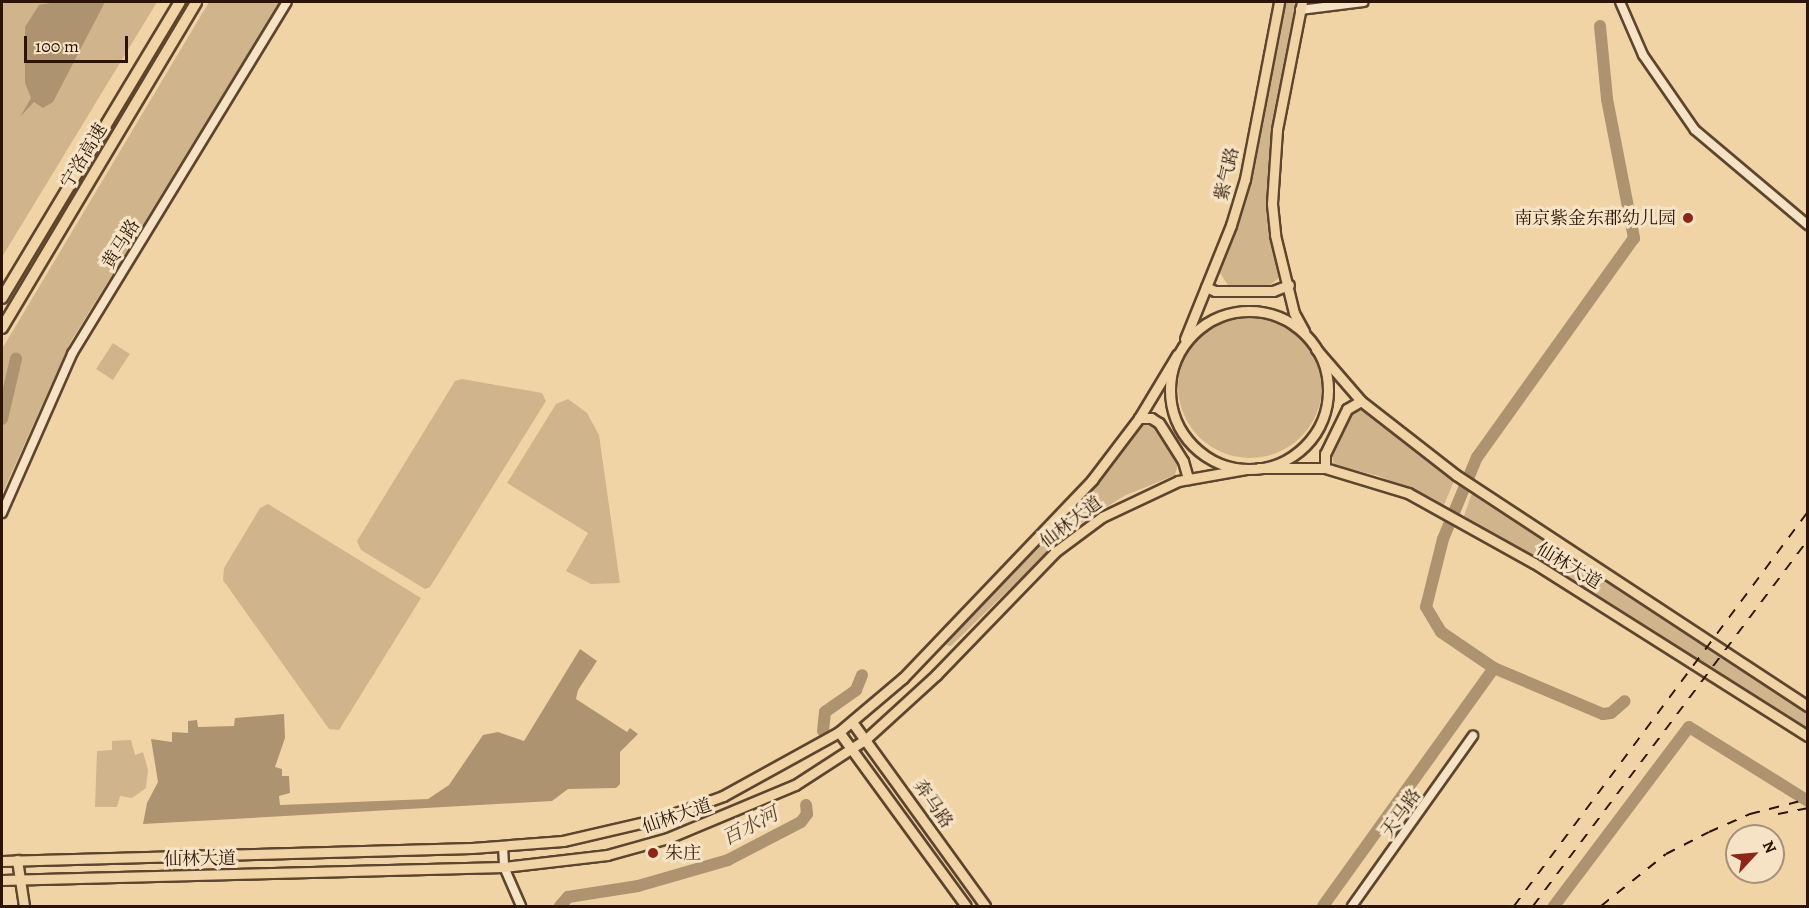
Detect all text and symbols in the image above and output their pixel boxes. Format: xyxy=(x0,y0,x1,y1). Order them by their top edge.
scale bar xyxy=(27,24,130,62)
text: 100 m xyxy=(35,34,79,58)
street label: 宁洛高速 xyxy=(56,120,112,192)
street label: 紫气路 xyxy=(1210,145,1244,203)
place label: 南京紫金东郡幼儿园 xyxy=(1514,207,1676,229)
marker: 南京紫金东郡幼儿园 xyxy=(1681,211,1695,225)
street label: 黄马路 xyxy=(98,215,144,273)
street label: 仙林大道 xyxy=(1036,492,1106,552)
street label: 仙林大道 xyxy=(1533,538,1605,594)
street label: 奔马路 xyxy=(909,776,957,832)
street label: 天马路 xyxy=(1376,785,1426,841)
street label: 仙林大道 xyxy=(639,794,715,838)
water label: 百水河 xyxy=(718,802,782,850)
north arrow xyxy=(1725,824,1785,884)
text: N xyxy=(1757,837,1782,857)
place label: 朱庄 xyxy=(665,842,701,864)
marker: 朱庄 xyxy=(646,846,660,860)
street label: 仙林大道 xyxy=(164,848,236,870)

